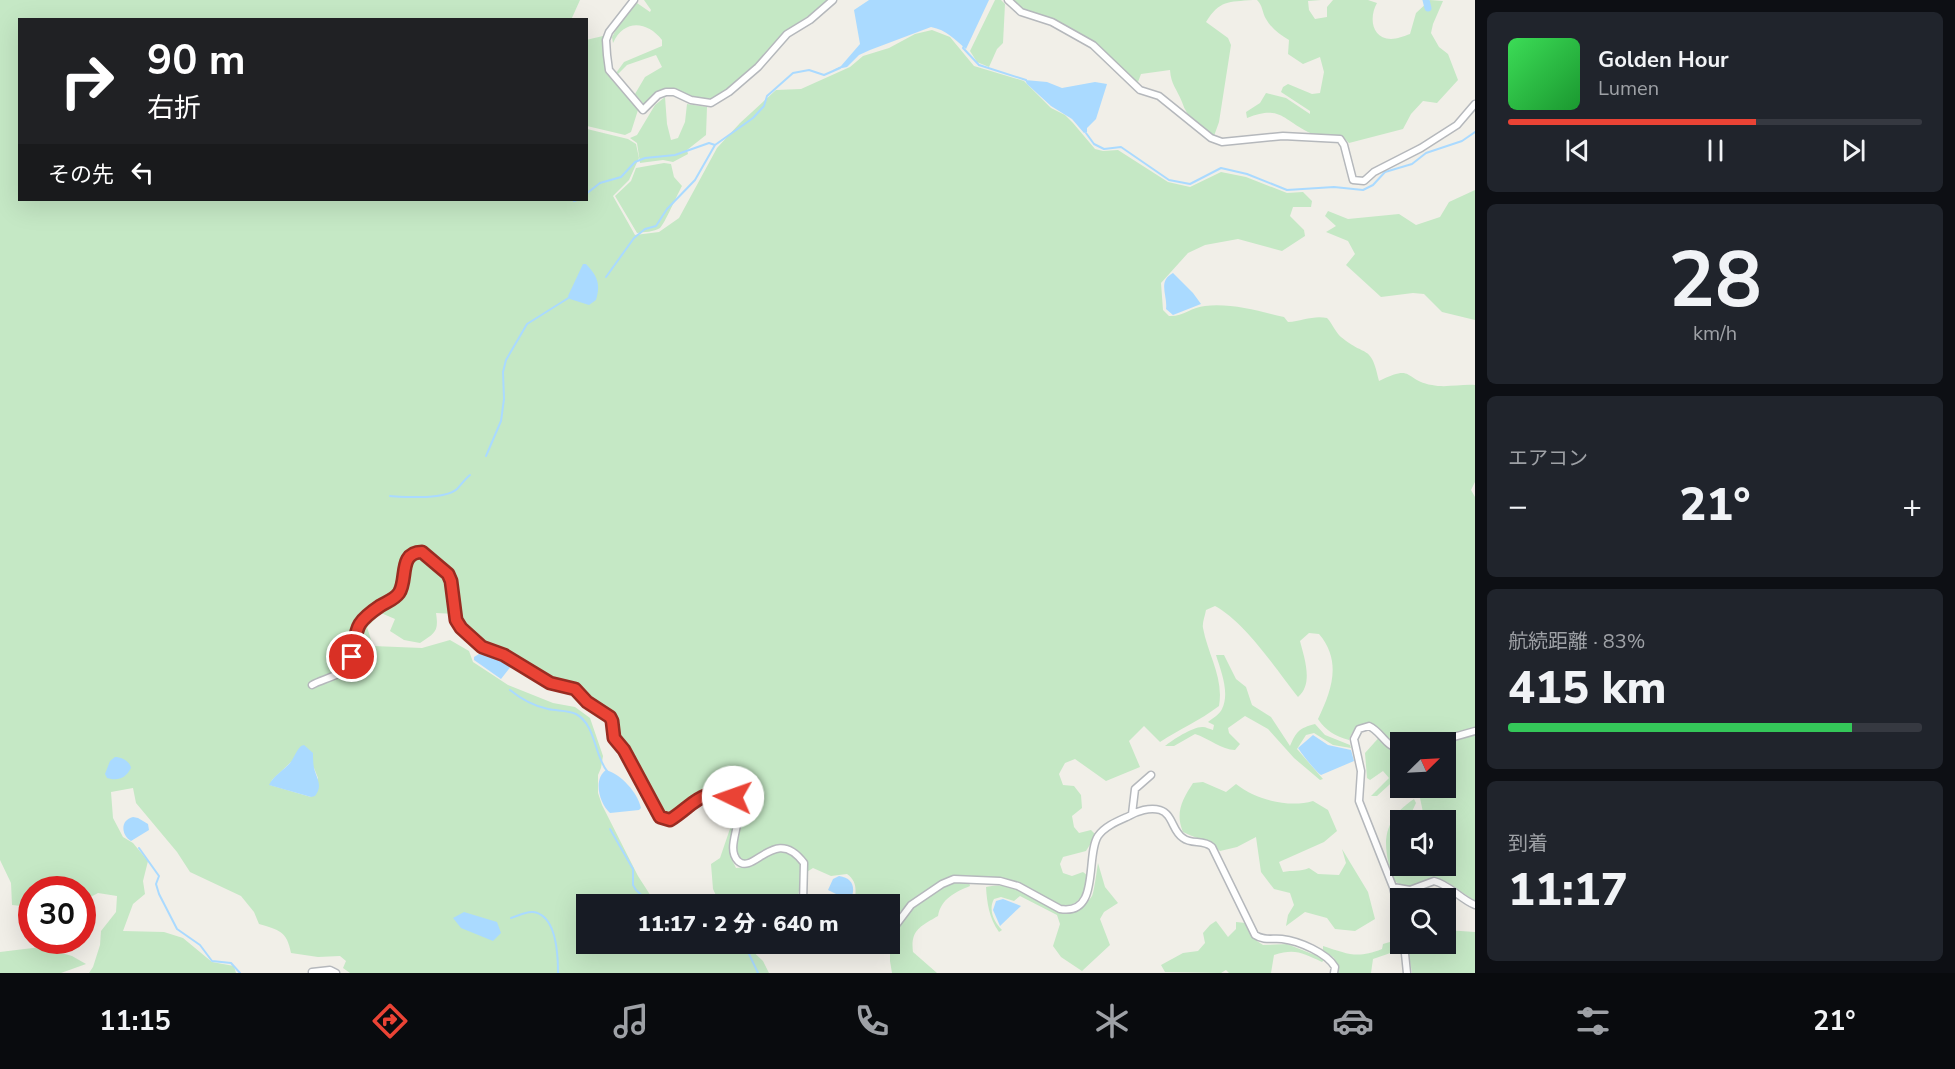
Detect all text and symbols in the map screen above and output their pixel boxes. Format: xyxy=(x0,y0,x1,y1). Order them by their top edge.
text: 90 m xyxy=(147,32,246,89)
icon: right xyxy=(48,42,126,120)
text: Golden Hour xyxy=(1598,45,1729,75)
text: Lumen xyxy=(1598,75,1659,102)
text: 右折 xyxy=(147,90,201,127)
icon: previous xyxy=(1561,134,1594,167)
icon: pause xyxy=(1699,134,1732,167)
icon: next xyxy=(1837,134,1870,167)
icon: left xyxy=(126,156,159,189)
text: その先 xyxy=(48,160,114,190)
text: 28 xyxy=(1668,227,1762,334)
text: km/h xyxy=(1693,320,1737,347)
text: エアコン xyxy=(1508,445,1588,472)
text: 21° xyxy=(1679,475,1751,536)
text: − xyxy=(1508,484,1528,529)
text: + xyxy=(1902,484,1922,529)
text: 航続距離 · 83% xyxy=(1508,628,1645,655)
pin xyxy=(326,631,377,682)
icon: arrive xyxy=(335,640,368,673)
text: 415 km xyxy=(1508,658,1667,719)
north arrow xyxy=(1390,732,1456,798)
map controls xyxy=(1390,732,1456,954)
position arrow xyxy=(701,765,765,829)
button: sound xyxy=(1390,810,1456,876)
text: 到着 xyxy=(1508,830,1548,857)
text: 11:17 xyxy=(1508,860,1628,921)
speed limit sign: 30 xyxy=(18,876,96,954)
button: search xyxy=(1390,888,1456,954)
text: 11:17 · 2 分 · 640 m xyxy=(637,909,839,939)
icon: directions xyxy=(369,1000,411,1042)
icon: music xyxy=(610,1000,652,1042)
icon: phone xyxy=(851,1000,893,1042)
icon: climate xyxy=(1091,1000,1133,1042)
icon: car xyxy=(1332,1000,1374,1042)
icon: filters xyxy=(1572,1000,1614,1042)
text: 11:15 xyxy=(99,1003,171,1040)
text: 21° xyxy=(1813,1003,1856,1040)

